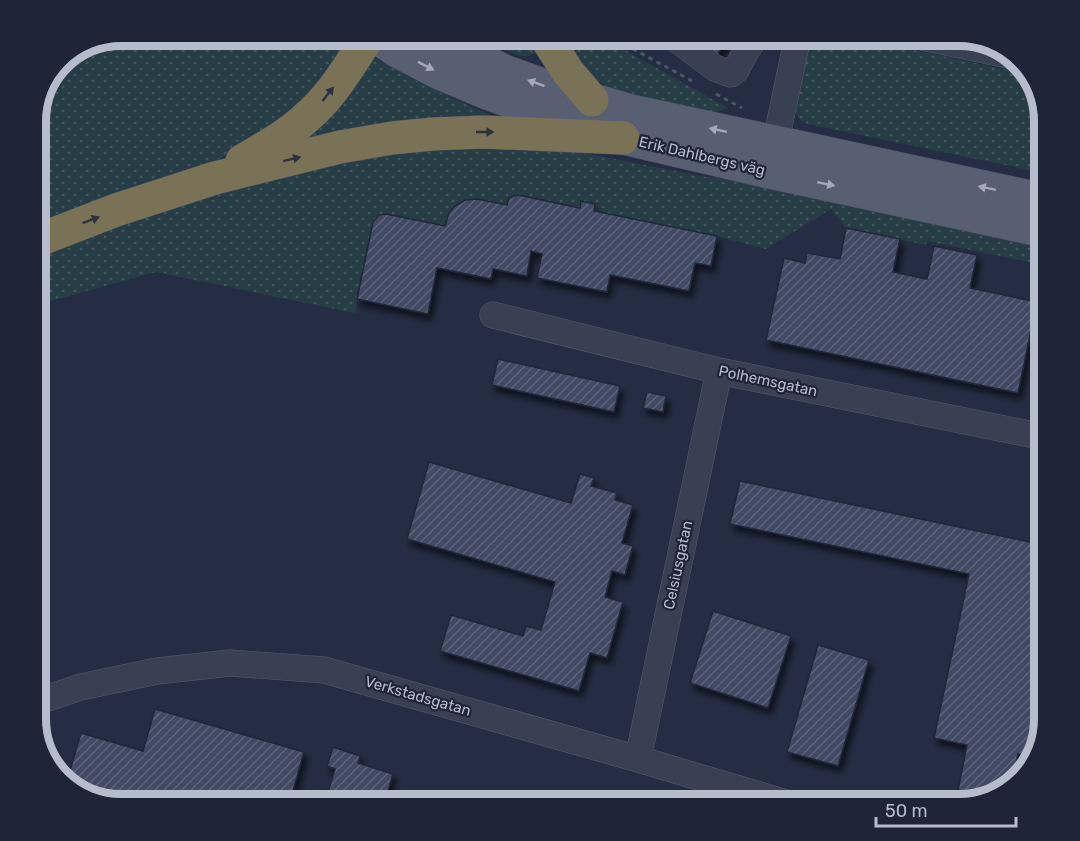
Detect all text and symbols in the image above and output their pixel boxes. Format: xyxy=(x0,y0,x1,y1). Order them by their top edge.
one-way arrow xyxy=(417,61,434,70)
one-way arrow xyxy=(527,77,545,87)
one-way arrow xyxy=(322,86,335,102)
one-way arrow xyxy=(708,125,727,134)
one-way arrow xyxy=(475,127,494,137)
street label: Erik Dahlbergs väg xyxy=(637,133,767,179)
one-way arrow xyxy=(283,154,301,163)
one-way arrow xyxy=(817,180,836,189)
one-way arrow xyxy=(977,183,996,192)
one-way arrow xyxy=(82,215,100,225)
street label: Polhemsgatan xyxy=(717,362,819,400)
street label: Celsiusgatan xyxy=(660,519,696,611)
street label: Verkstadsgatan xyxy=(363,672,473,720)
scale bar xyxy=(876,790,1016,828)
text: 50 m xyxy=(885,800,928,822)

